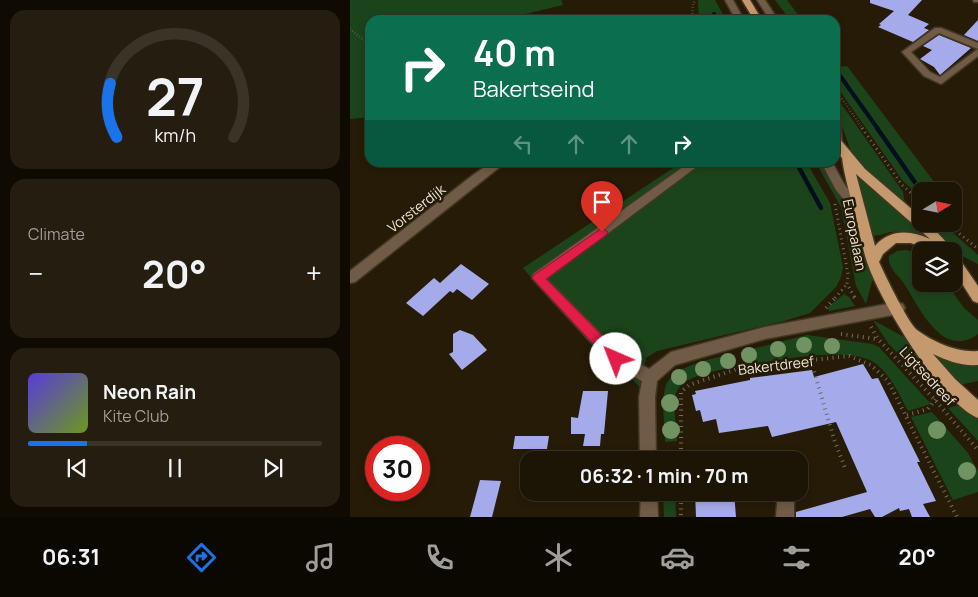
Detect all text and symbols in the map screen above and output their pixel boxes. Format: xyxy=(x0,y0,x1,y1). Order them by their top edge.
text: 40 m xyxy=(473,29,556,77)
icon: right xyxy=(390,35,455,100)
text: 27 xyxy=(146,61,204,132)
text: Bakertseind xyxy=(473,74,595,104)
text: km/h xyxy=(154,123,196,147)
icon: left xyxy=(509,130,537,158)
icon: ahead xyxy=(562,130,590,158)
icon: ahead xyxy=(615,130,643,158)
icon: right xyxy=(668,130,696,158)
street label: Vorsterdijk xyxy=(383,179,450,237)
pin xyxy=(581,181,623,232)
north arrow xyxy=(912,182,962,232)
map controls xyxy=(912,182,962,292)
icon: arrive xyxy=(588,188,616,216)
street label: Europalaan xyxy=(839,198,871,272)
text: Climate xyxy=(28,223,85,245)
button: layers xyxy=(912,242,962,292)
text: 20° xyxy=(142,247,207,299)
text: − xyxy=(28,254,43,292)
text: + xyxy=(306,254,322,292)
position arrow xyxy=(589,332,641,384)
street label: Ligtsedreef xyxy=(896,342,960,410)
street label: Bakertdreef xyxy=(737,351,815,379)
text: Neon Rain xyxy=(103,379,196,405)
text: Kite Club xyxy=(103,405,169,427)
speed limit sign: 30 xyxy=(365,436,430,501)
icon: previous xyxy=(63,454,91,482)
icon: pause xyxy=(161,454,189,482)
icon: next xyxy=(259,454,287,482)
text: 06:32 · 1 min · 70 m xyxy=(580,463,748,489)
icon: directions xyxy=(184,540,219,575)
icon: music xyxy=(303,540,338,575)
icon: phone xyxy=(422,540,457,575)
icon: climate xyxy=(541,540,576,575)
icon: car xyxy=(660,540,695,575)
icon: filters xyxy=(779,540,814,575)
text: 06:31 xyxy=(42,542,100,572)
text: 20° xyxy=(898,542,936,572)

